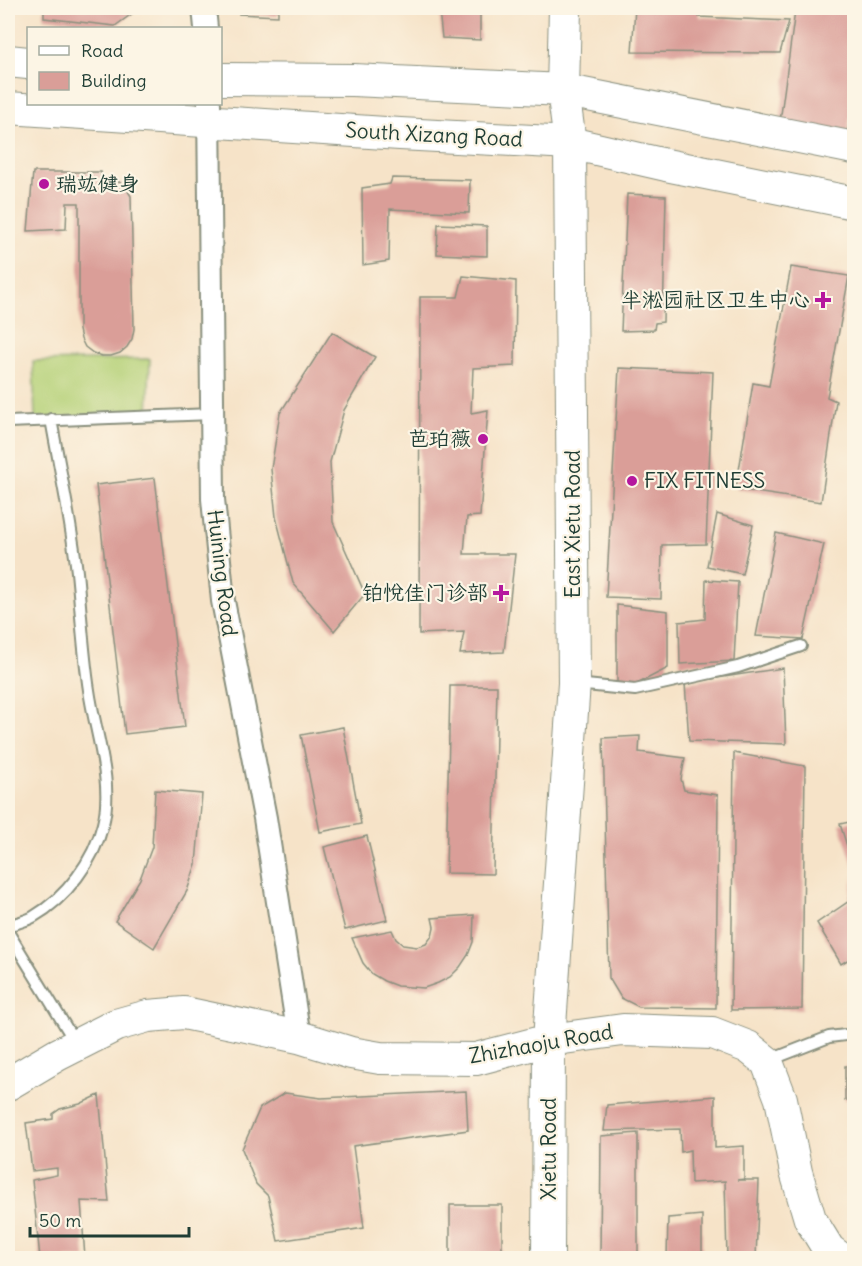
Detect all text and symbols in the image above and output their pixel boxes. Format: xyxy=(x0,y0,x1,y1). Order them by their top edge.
legend xyxy=(27,27,222,105)
text: Road xyxy=(81,39,124,62)
text: Building xyxy=(81,69,146,92)
street label: South Xizang Road xyxy=(345,116,523,153)
place label: 瑞竑健身 xyxy=(56,170,140,197)
marker: 瑞竑健身 xyxy=(37,177,51,191)
place label: 半淞园社区卫生中心 xyxy=(621,286,810,313)
marker: 半淞园社区卫生中心 xyxy=(814,291,832,309)
place label: 芭珀薇 xyxy=(408,425,471,452)
marker: 芭珀薇 xyxy=(476,432,490,446)
street label: East Xietu Road xyxy=(559,450,586,598)
place label: FIX FITNESS xyxy=(644,467,765,494)
marker: FIX FITNESS xyxy=(625,474,639,488)
street label: Huining Road xyxy=(201,508,244,638)
place label: 铂悦佳门诊部 xyxy=(362,579,488,606)
marker: 铂悦佳门诊部 xyxy=(492,584,510,602)
street label: Zhizhaoju Road xyxy=(467,1018,615,1069)
street label: Xietu Road xyxy=(535,1098,562,1200)
scale bar xyxy=(30,1200,189,1238)
text: 50 m xyxy=(39,1209,81,1232)

